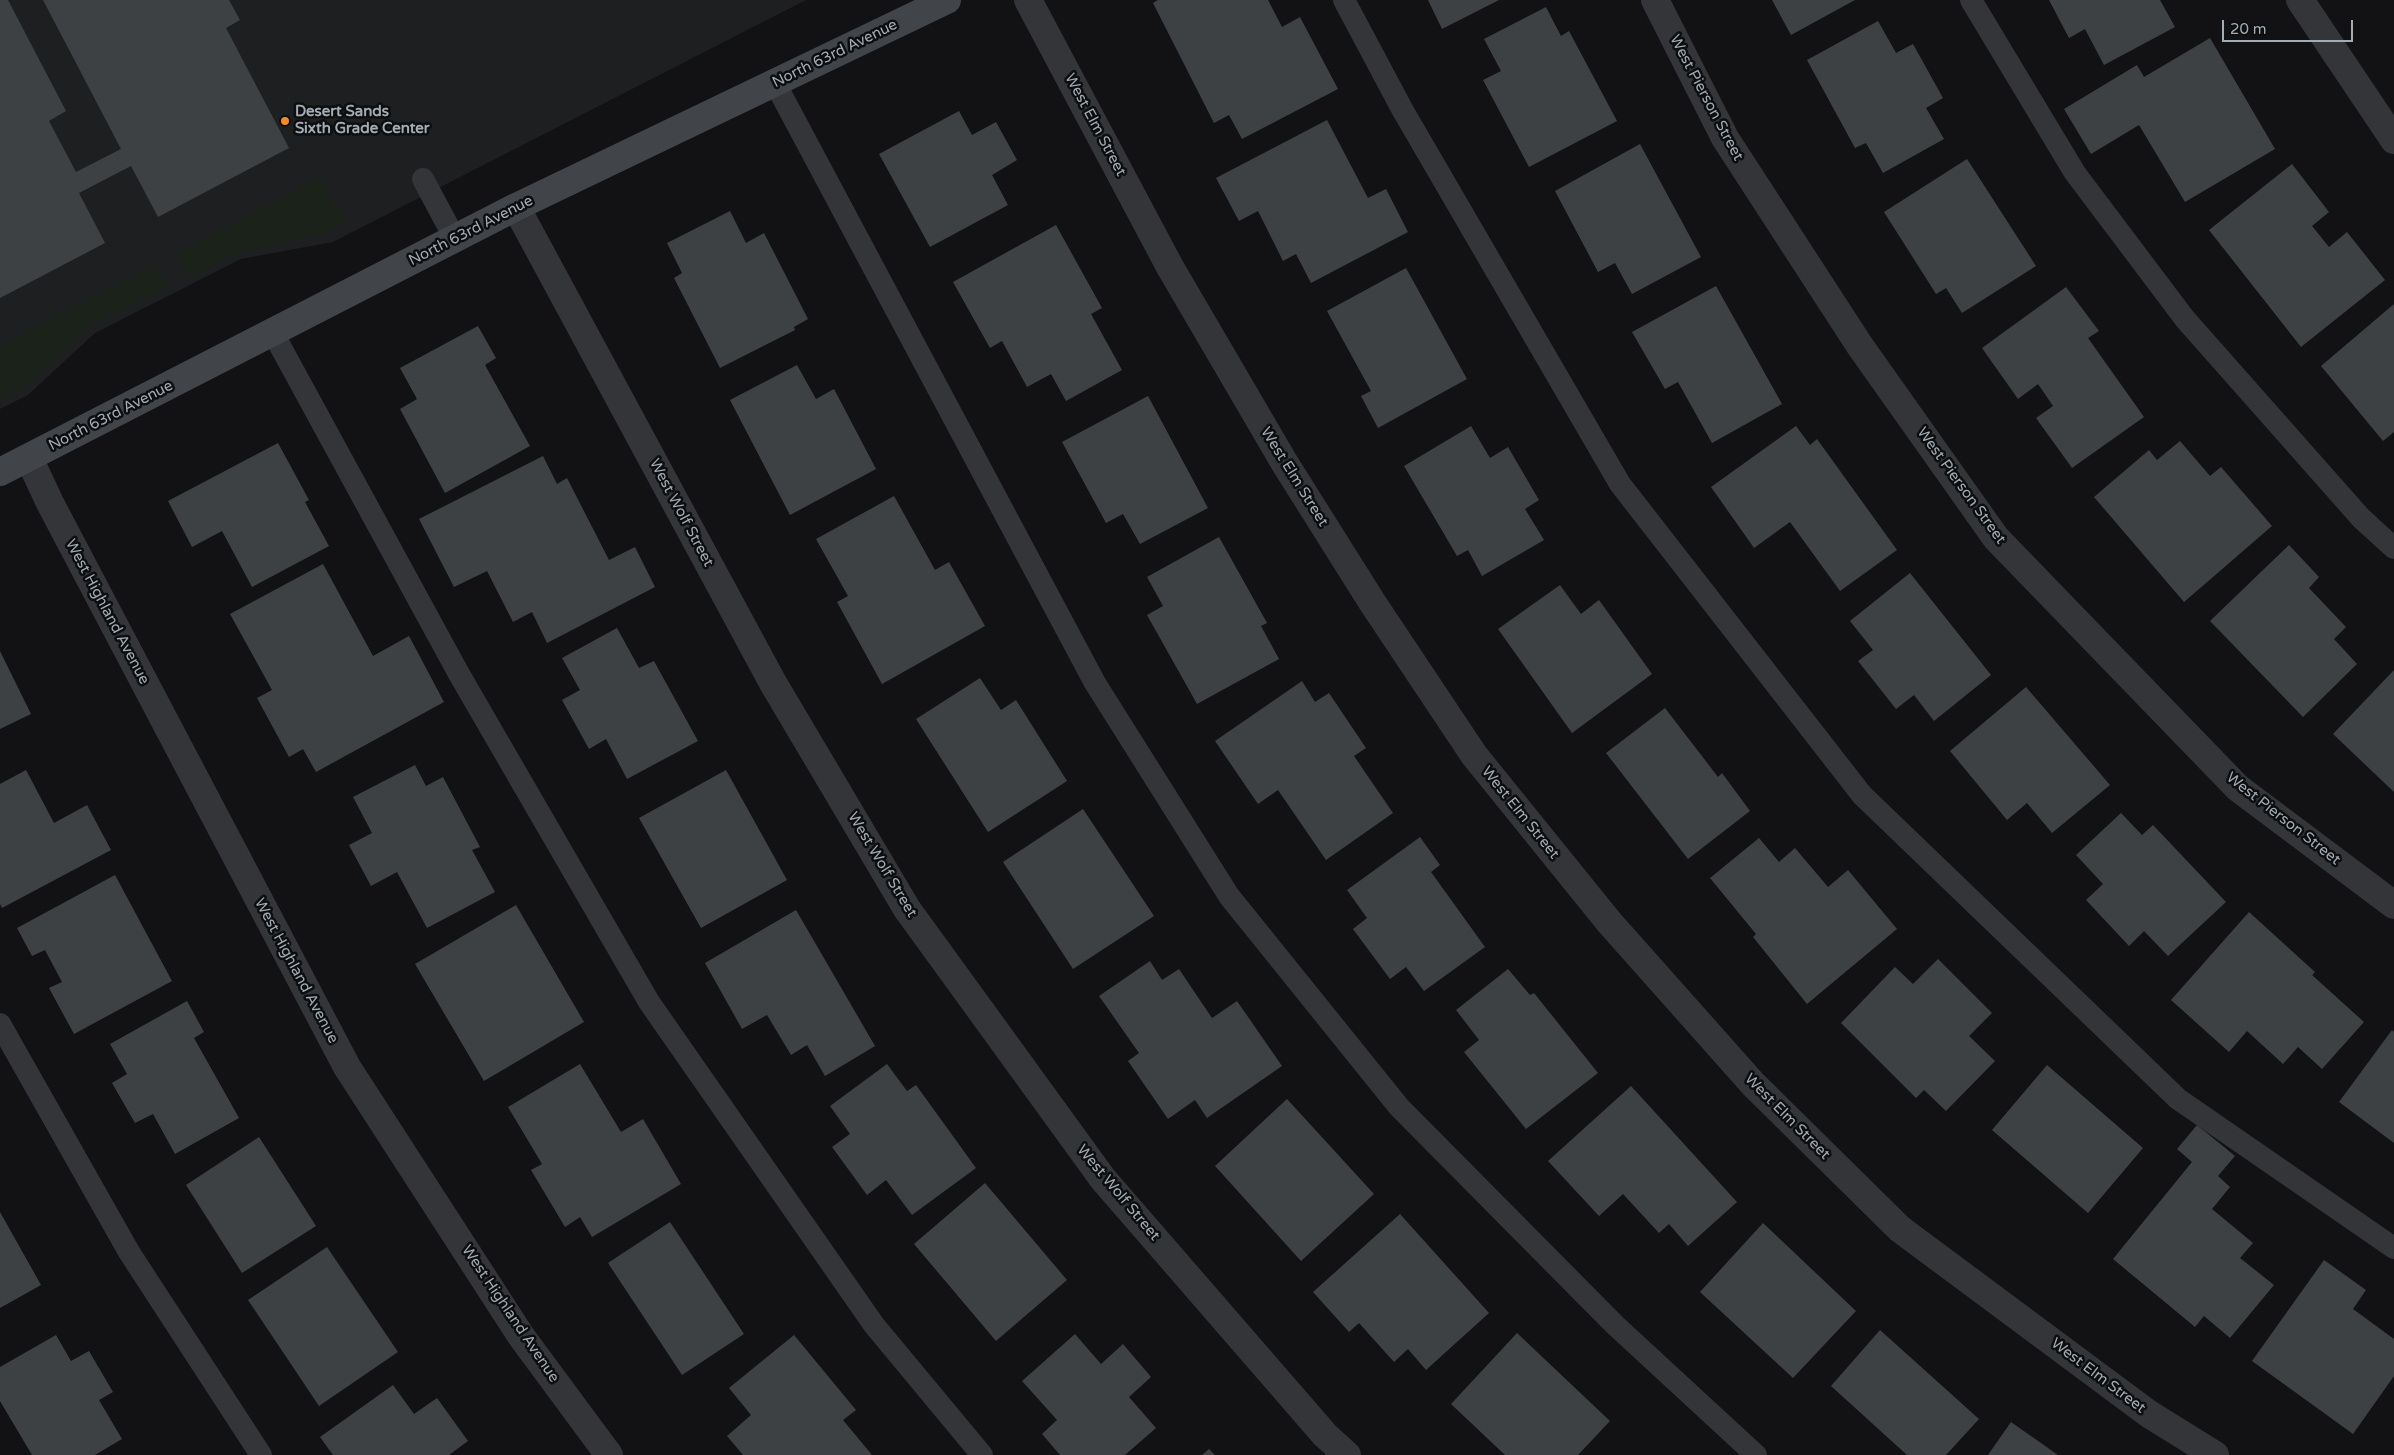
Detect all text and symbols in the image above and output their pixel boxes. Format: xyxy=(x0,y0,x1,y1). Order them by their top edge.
scale bar xyxy=(2224,10,2355,42)
street label: North 63rd Avenue xyxy=(770,16,900,92)
text: 20 m xyxy=(2230,20,2267,38)
street label: West Pierson Street xyxy=(1665,32,1747,164)
street label: West Elm Street xyxy=(1060,71,1130,179)
place label: Desert Sands Sixth Grade Center xyxy=(295,103,430,138)
marker: Desert Sands Sixth Grade Center xyxy=(279,115,291,127)
street label: North 63rd Avenue xyxy=(406,192,536,270)
street label: North 63rd Avenue xyxy=(46,377,176,455)
street label: West Elm Street xyxy=(1256,424,1332,530)
street label: West Pierson Street xyxy=(1913,424,2009,548)
street label: West Wolf Street xyxy=(645,456,717,570)
street label: West Highland Avenue xyxy=(61,536,153,688)
street label: West Elm Street xyxy=(1477,763,1563,863)
street label: West Pierson Street xyxy=(2222,769,2344,869)
street label: West Wolf Street xyxy=(843,809,921,921)
street label: West Highland Avenue xyxy=(250,895,342,1047)
street label: West Elm Street xyxy=(1740,1070,1834,1164)
street label: West Wolf Street xyxy=(1073,1141,1163,1245)
street label: West Highland Avenue xyxy=(457,1242,563,1386)
street label: West Elm Street xyxy=(2047,1335,2149,1417)

